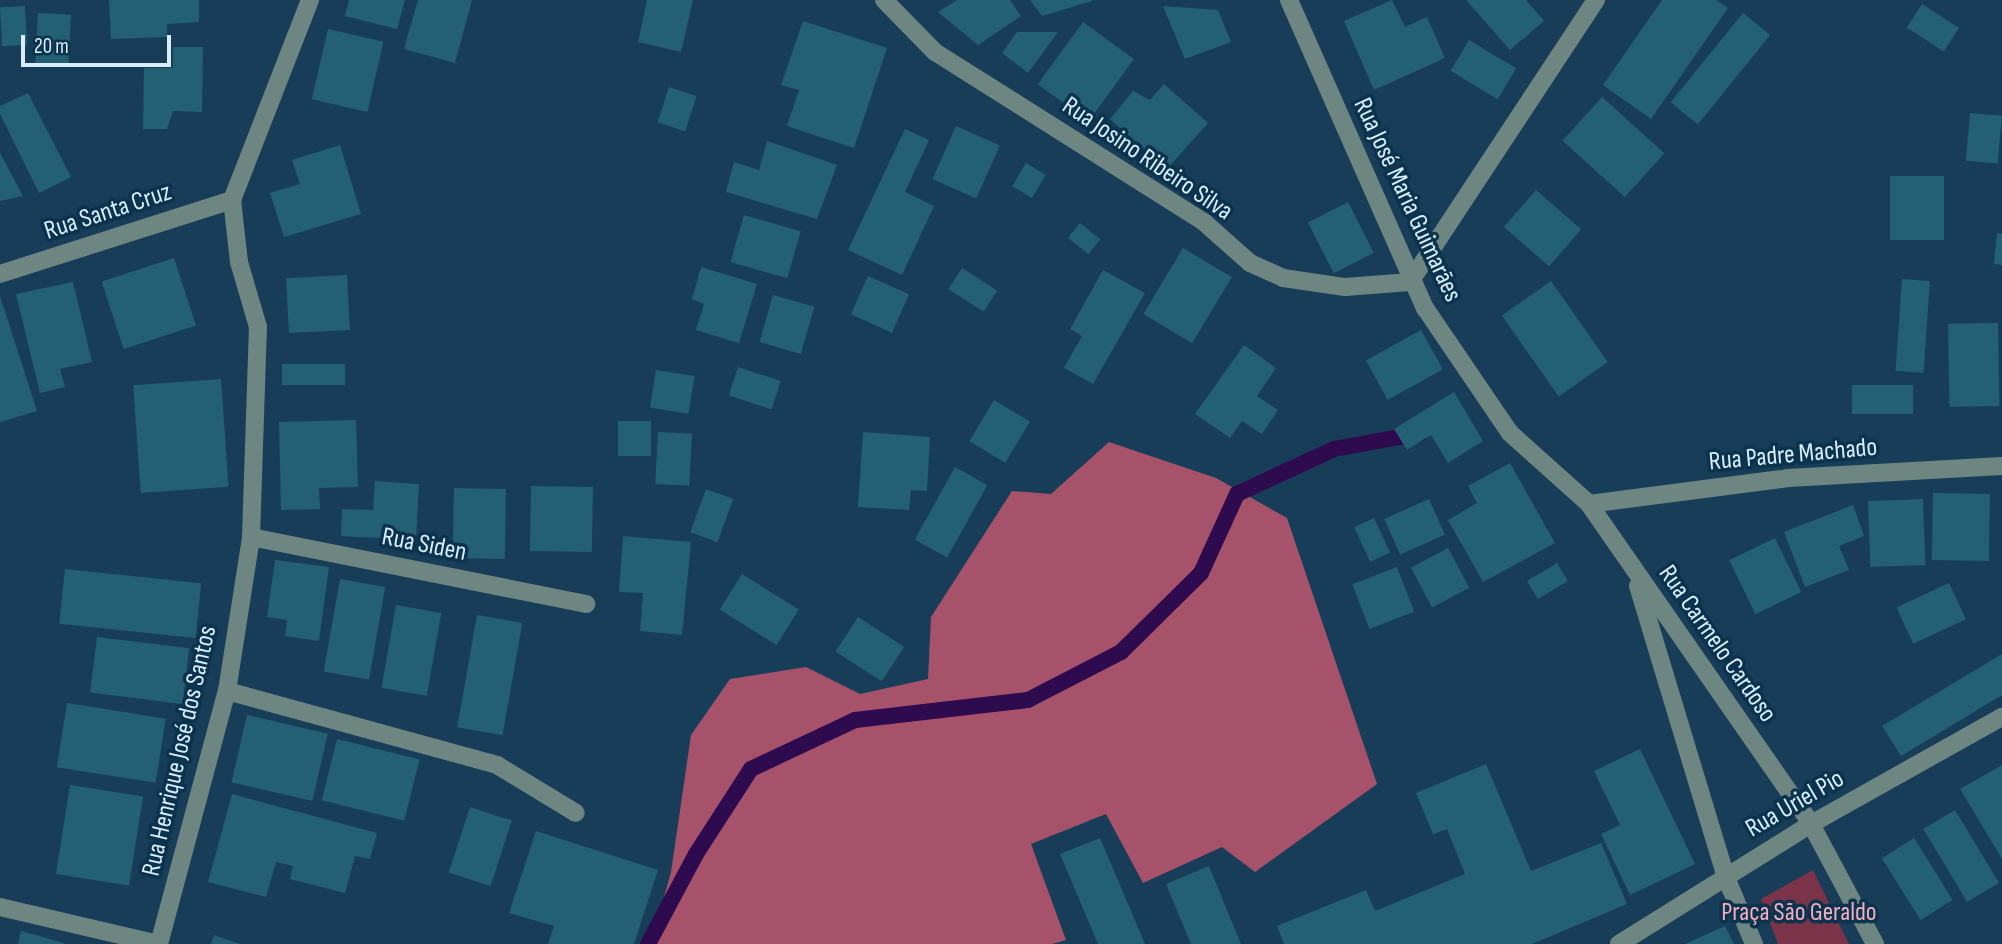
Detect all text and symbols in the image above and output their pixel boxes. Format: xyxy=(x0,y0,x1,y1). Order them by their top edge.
scale bar xyxy=(24,21,175,65)
text: 20 m xyxy=(34,34,69,59)
street label: Rua Josino Ribeiro Silva xyxy=(1056,90,1238,228)
street label: Rua José Maria Guimarães xyxy=(1346,93,1468,307)
street label: Rua Santa Cruz xyxy=(41,177,175,247)
street label: Rua Padre Machado xyxy=(1708,432,1878,478)
street label: Rua Siden xyxy=(379,522,469,568)
street label: Rua Carmelo Cardoso xyxy=(1651,559,1783,729)
street label: Rua Henrique José dos Santos xyxy=(136,623,224,879)
street label: Rua Uriel Pio xyxy=(1740,763,1850,845)
park label: Praça São Geraldo xyxy=(1721,897,1877,929)

